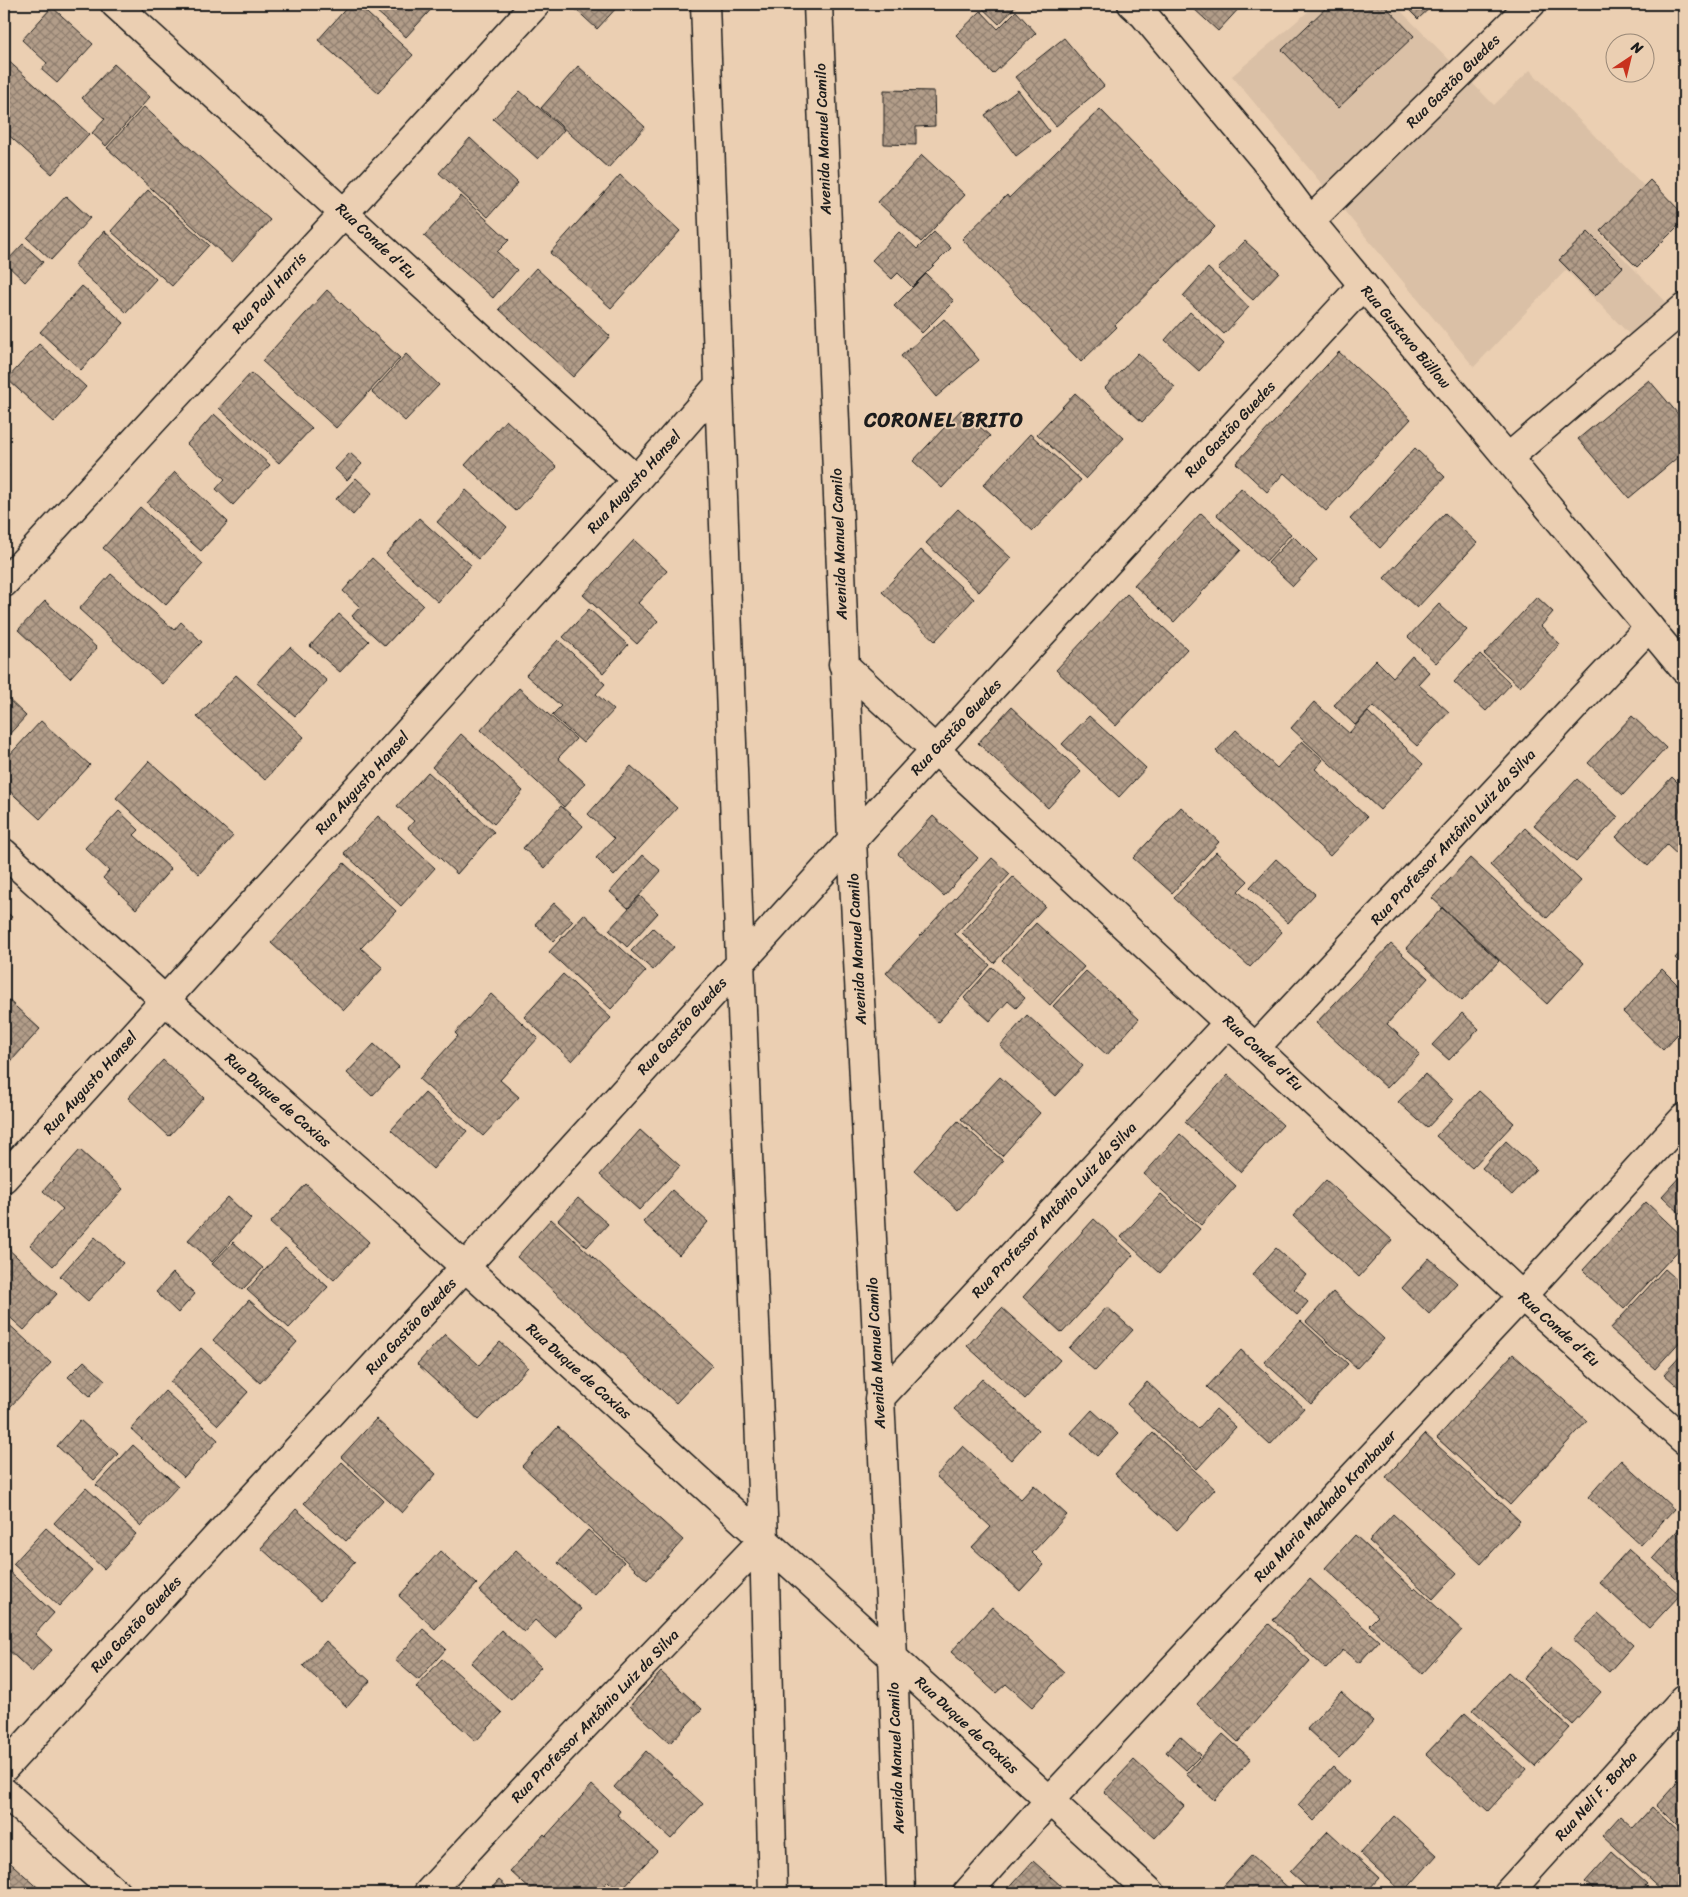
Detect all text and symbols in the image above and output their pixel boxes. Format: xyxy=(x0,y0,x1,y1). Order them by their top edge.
street label: Rua Gastão Guedes xyxy=(1400,28,1506,134)
north arrow xyxy=(1606,32,1656,82)
text: N xyxy=(1625,34,1649,61)
street label: Avenida Manuel Camilo xyxy=(807,62,839,216)
street label: Rua Conde d'Eu xyxy=(330,196,422,286)
street label: Rua Paul Harris xyxy=(225,246,313,340)
street label: Rua Gustavo Büllow xyxy=(1354,279,1458,395)
street label: Rua Gastão Guedes xyxy=(1178,374,1282,484)
district label: CORONEL BRITO xyxy=(863,403,1024,438)
street label: Rua Augusto Hansel xyxy=(580,424,688,540)
street label: Avenida Manuel Camilo xyxy=(823,467,855,621)
street label: Rua Gastão Guedes xyxy=(904,672,1008,782)
street label: Rua Augusto Hansel xyxy=(308,725,416,841)
street label: Rua Professor Antônio Luiz da Silva xyxy=(1364,742,1542,931)
street label: Avenida Manuel Camilo xyxy=(840,872,874,1026)
street label: Rua Gastão Guedes xyxy=(630,971,734,1081)
street label: Rua Conde d'Eu xyxy=(1217,1008,1309,1098)
street label: Rua Augusto Hansel xyxy=(36,1025,144,1141)
street label: Rua Duque de Caxias xyxy=(219,1046,337,1154)
street label: Rua Professor Antônio Luiz da Silva xyxy=(965,1115,1143,1304)
street label: Rua Gastão Guedes xyxy=(359,1271,463,1381)
street label: Avenida Manuel Camilo xyxy=(859,1276,893,1430)
street label: Rua Conde d'Eu xyxy=(1512,1285,1606,1373)
street label: Rua Duque de Caxias xyxy=(520,1316,638,1426)
street label: Rua Maria Machado Kronbauer xyxy=(1247,1423,1403,1588)
street label: Rua Gastão Guedes xyxy=(84,1569,188,1679)
street label: Rua Professor Antônio Luiz da Silva xyxy=(505,1623,686,1809)
street label: Rua Duque de Caxias xyxy=(909,1670,1025,1781)
street label: Avenida Manuel Camilo xyxy=(880,1681,912,1835)
street label: Rua Neli F. Borba xyxy=(1548,1745,1644,1847)

